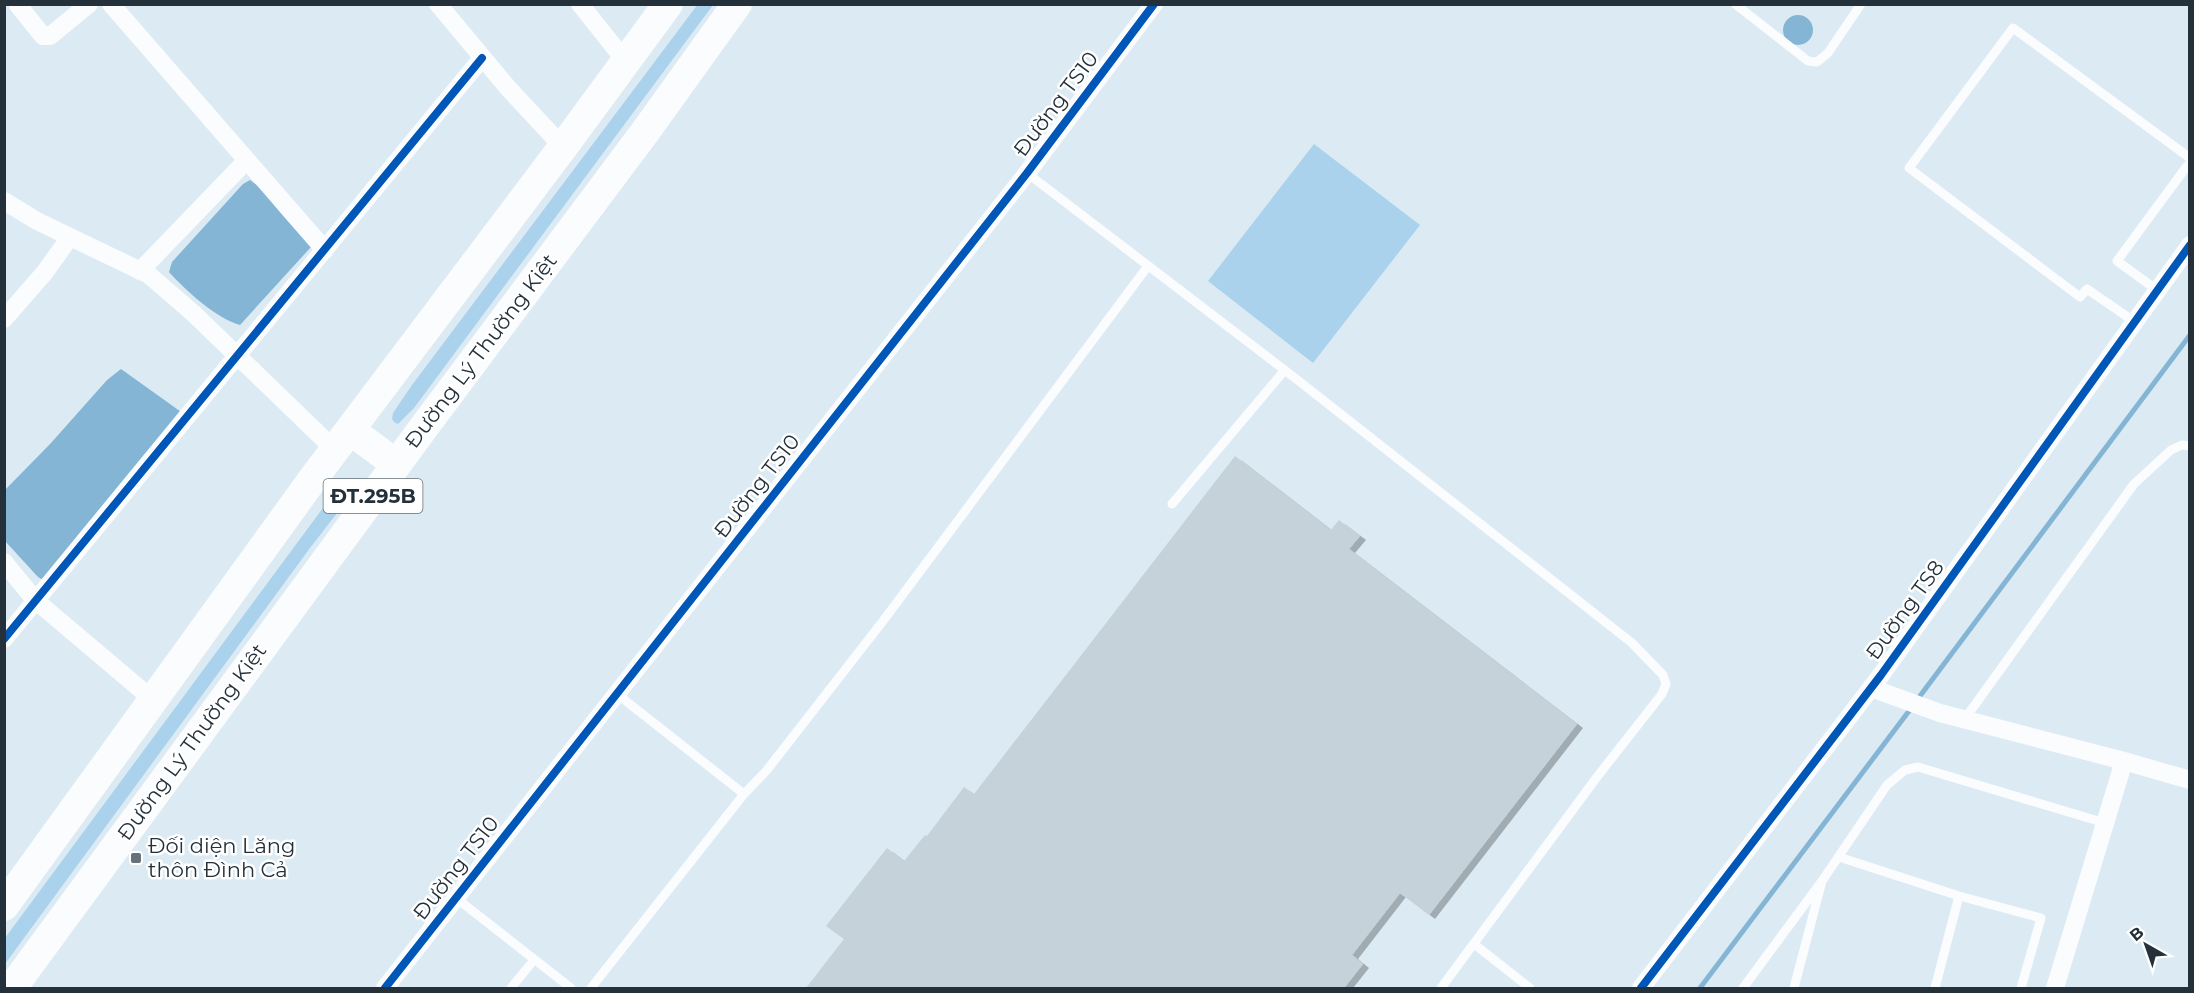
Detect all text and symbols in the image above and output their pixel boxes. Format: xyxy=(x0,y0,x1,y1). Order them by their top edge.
street label: Đường TS10 xyxy=(1008,46,1103,161)
street label: Đường Lý Thường Kiệt xyxy=(399,249,562,453)
street label: Đường TS10 xyxy=(708,429,805,542)
road number: ĐT.295B xyxy=(324,479,422,513)
street label: Đường TS8 xyxy=(1860,555,1949,664)
street label: Đường Lý Thường Kiệt xyxy=(112,639,271,845)
street label: Đường TS10 xyxy=(407,811,504,924)
place label: Đối diện Lăng thôn Đình Cả xyxy=(148,833,295,882)
marker: Đối diện Lăng thôn Đình Cả xyxy=(129,851,143,865)
north arrow xyxy=(2116,915,2176,975)
text: B xyxy=(2126,923,2147,945)

